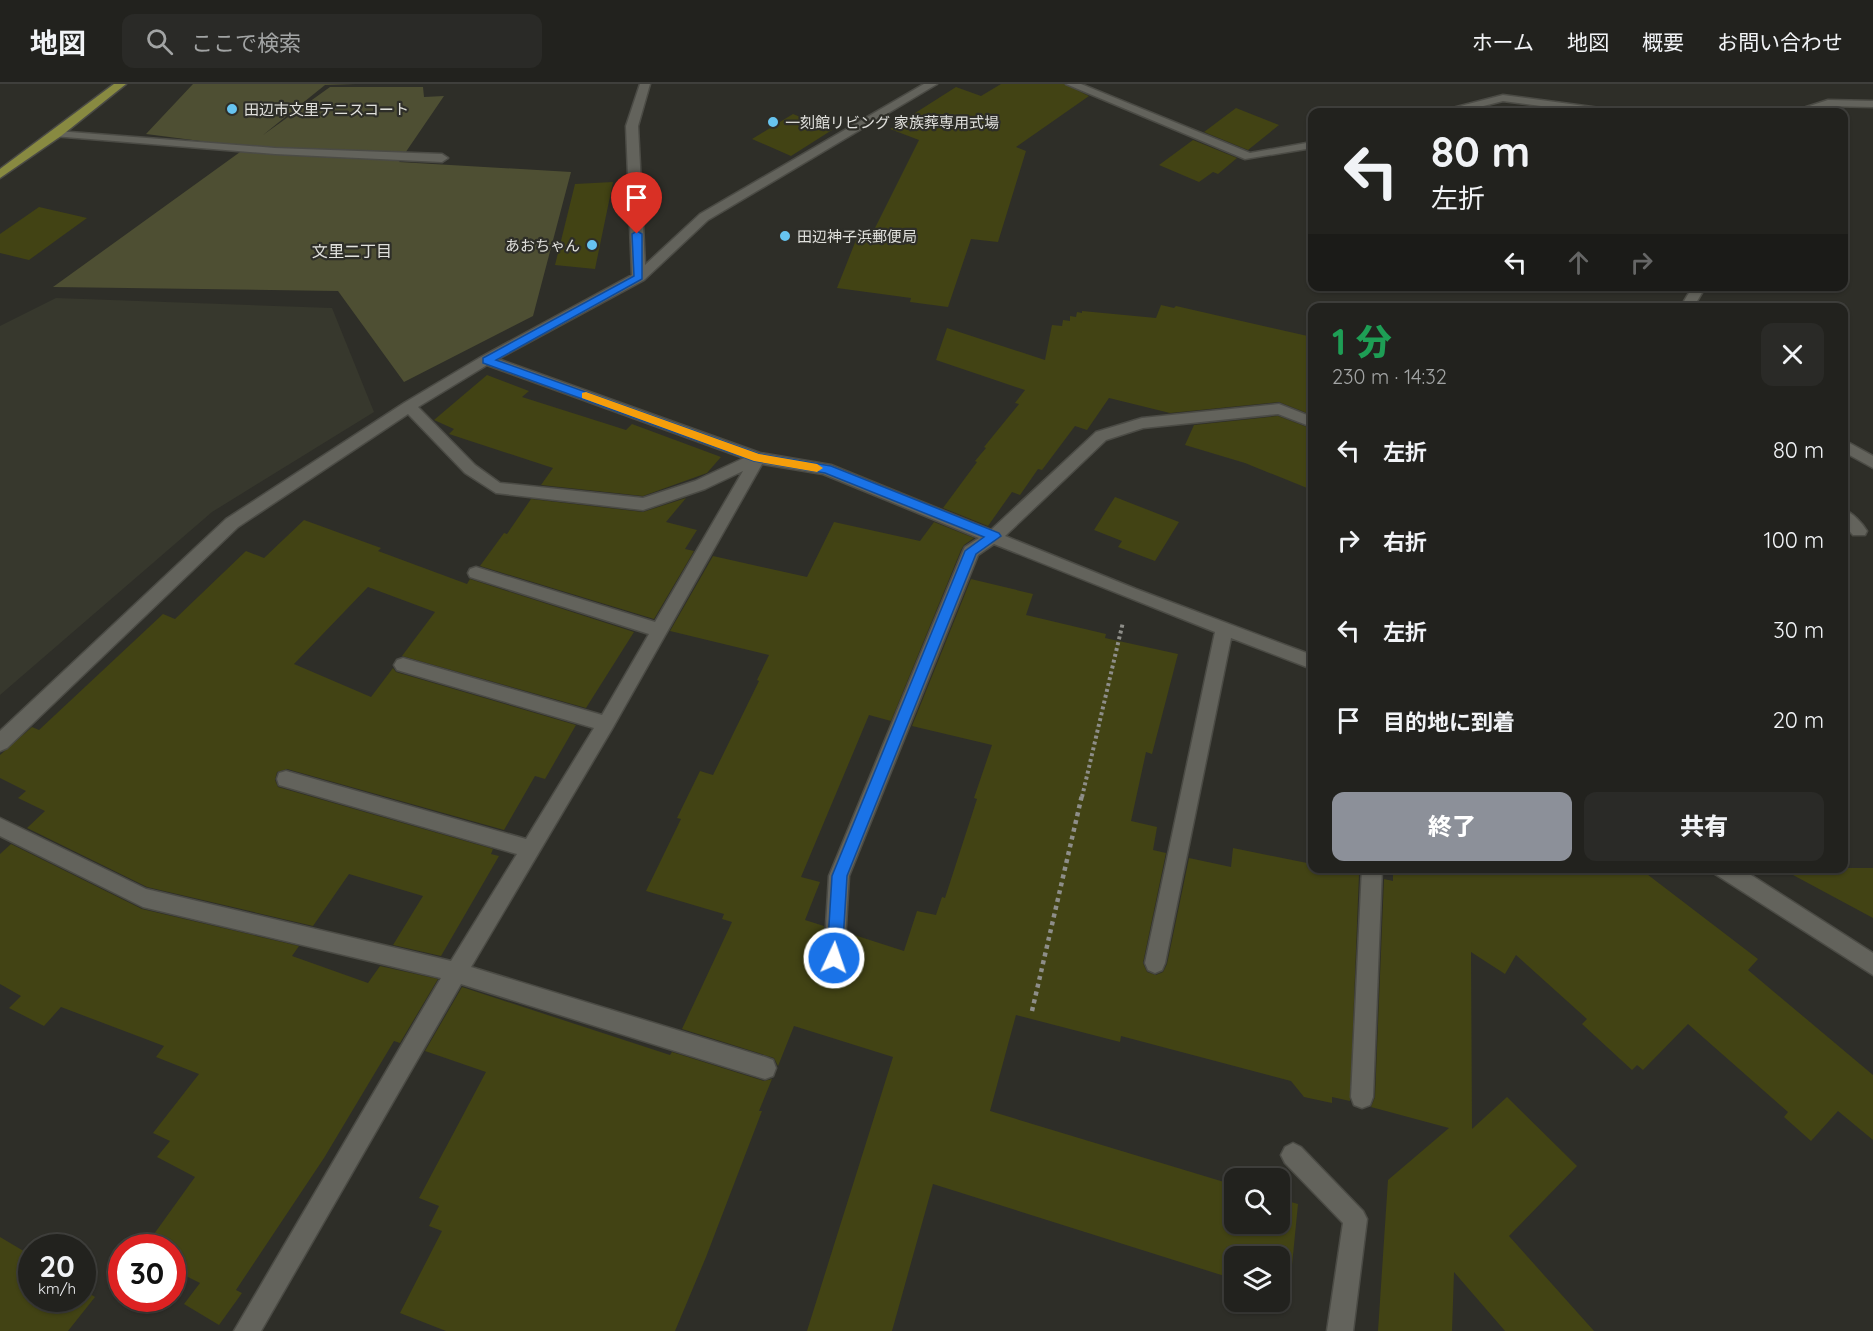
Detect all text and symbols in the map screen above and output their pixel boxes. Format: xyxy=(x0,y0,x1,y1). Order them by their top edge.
search box xyxy=(122,14,542,68)
text: 地図 xyxy=(30,25,86,60)
icon: search xyxy=(143,25,176,58)
text: ここで検索 xyxy=(191,29,301,57)
text: ホーム xyxy=(1472,29,1534,55)
text: 地図 xyxy=(1567,29,1609,55)
text: 概要 xyxy=(1642,29,1684,55)
text: お問い合わせ xyxy=(1717,29,1843,55)
place label: 田辺市文里テニスコート xyxy=(244,100,409,119)
marker: 田辺市文里テニスコート xyxy=(225,102,239,116)
place label: 一刻館リビング 家族葬専用式場 xyxy=(785,113,999,132)
marker: 一刻館リビング 家族葬専用式場 xyxy=(766,115,780,129)
text: 80 m xyxy=(1431,125,1530,178)
icon: left xyxy=(1332,132,1410,210)
pin xyxy=(611,172,662,234)
icon: arrive xyxy=(620,181,653,214)
text: 左折 xyxy=(1431,181,1485,215)
place label: 田辺神子浜郵便局 xyxy=(797,227,917,246)
marker: 田辺神子浜郵便局 xyxy=(778,229,792,243)
place label: あおちゃん xyxy=(505,236,580,255)
marker: あおちゃん xyxy=(585,238,599,252)
district label: 文里二丁目 xyxy=(312,241,392,261)
icon: left xyxy=(1499,246,1532,279)
icon: ahead xyxy=(1562,246,1595,279)
icon: right xyxy=(1625,246,1658,279)
text: 1 分 xyxy=(1332,319,1392,364)
button: close xyxy=(1761,323,1824,386)
text: 230 m · 14:32 xyxy=(1332,364,1447,389)
icon: left xyxy=(1332,434,1365,467)
text: 80 m xyxy=(1773,436,1824,464)
text: 左折 xyxy=(1383,438,1427,466)
icon: right xyxy=(1332,524,1365,557)
text: 100 m xyxy=(1764,526,1824,554)
text: 右折 xyxy=(1383,528,1427,556)
icon: left xyxy=(1332,614,1365,647)
text: 30 m xyxy=(1773,616,1824,644)
text: 左折 xyxy=(1383,618,1427,646)
icon: arrive xyxy=(1332,704,1365,737)
text: 20 m xyxy=(1773,706,1824,734)
text: 目的地に到着 xyxy=(1383,708,1515,736)
button: 終了 xyxy=(1332,792,1572,861)
button: 共有 xyxy=(1584,792,1824,861)
position arrow xyxy=(802,926,866,990)
map controls xyxy=(1224,1168,1290,1312)
button: search xyxy=(1224,1168,1290,1234)
speed limit sign: 30 xyxy=(108,1234,186,1312)
button: layers xyxy=(1224,1246,1290,1312)
text: 20 xyxy=(39,1247,75,1285)
text: km/h xyxy=(38,1279,76,1298)

